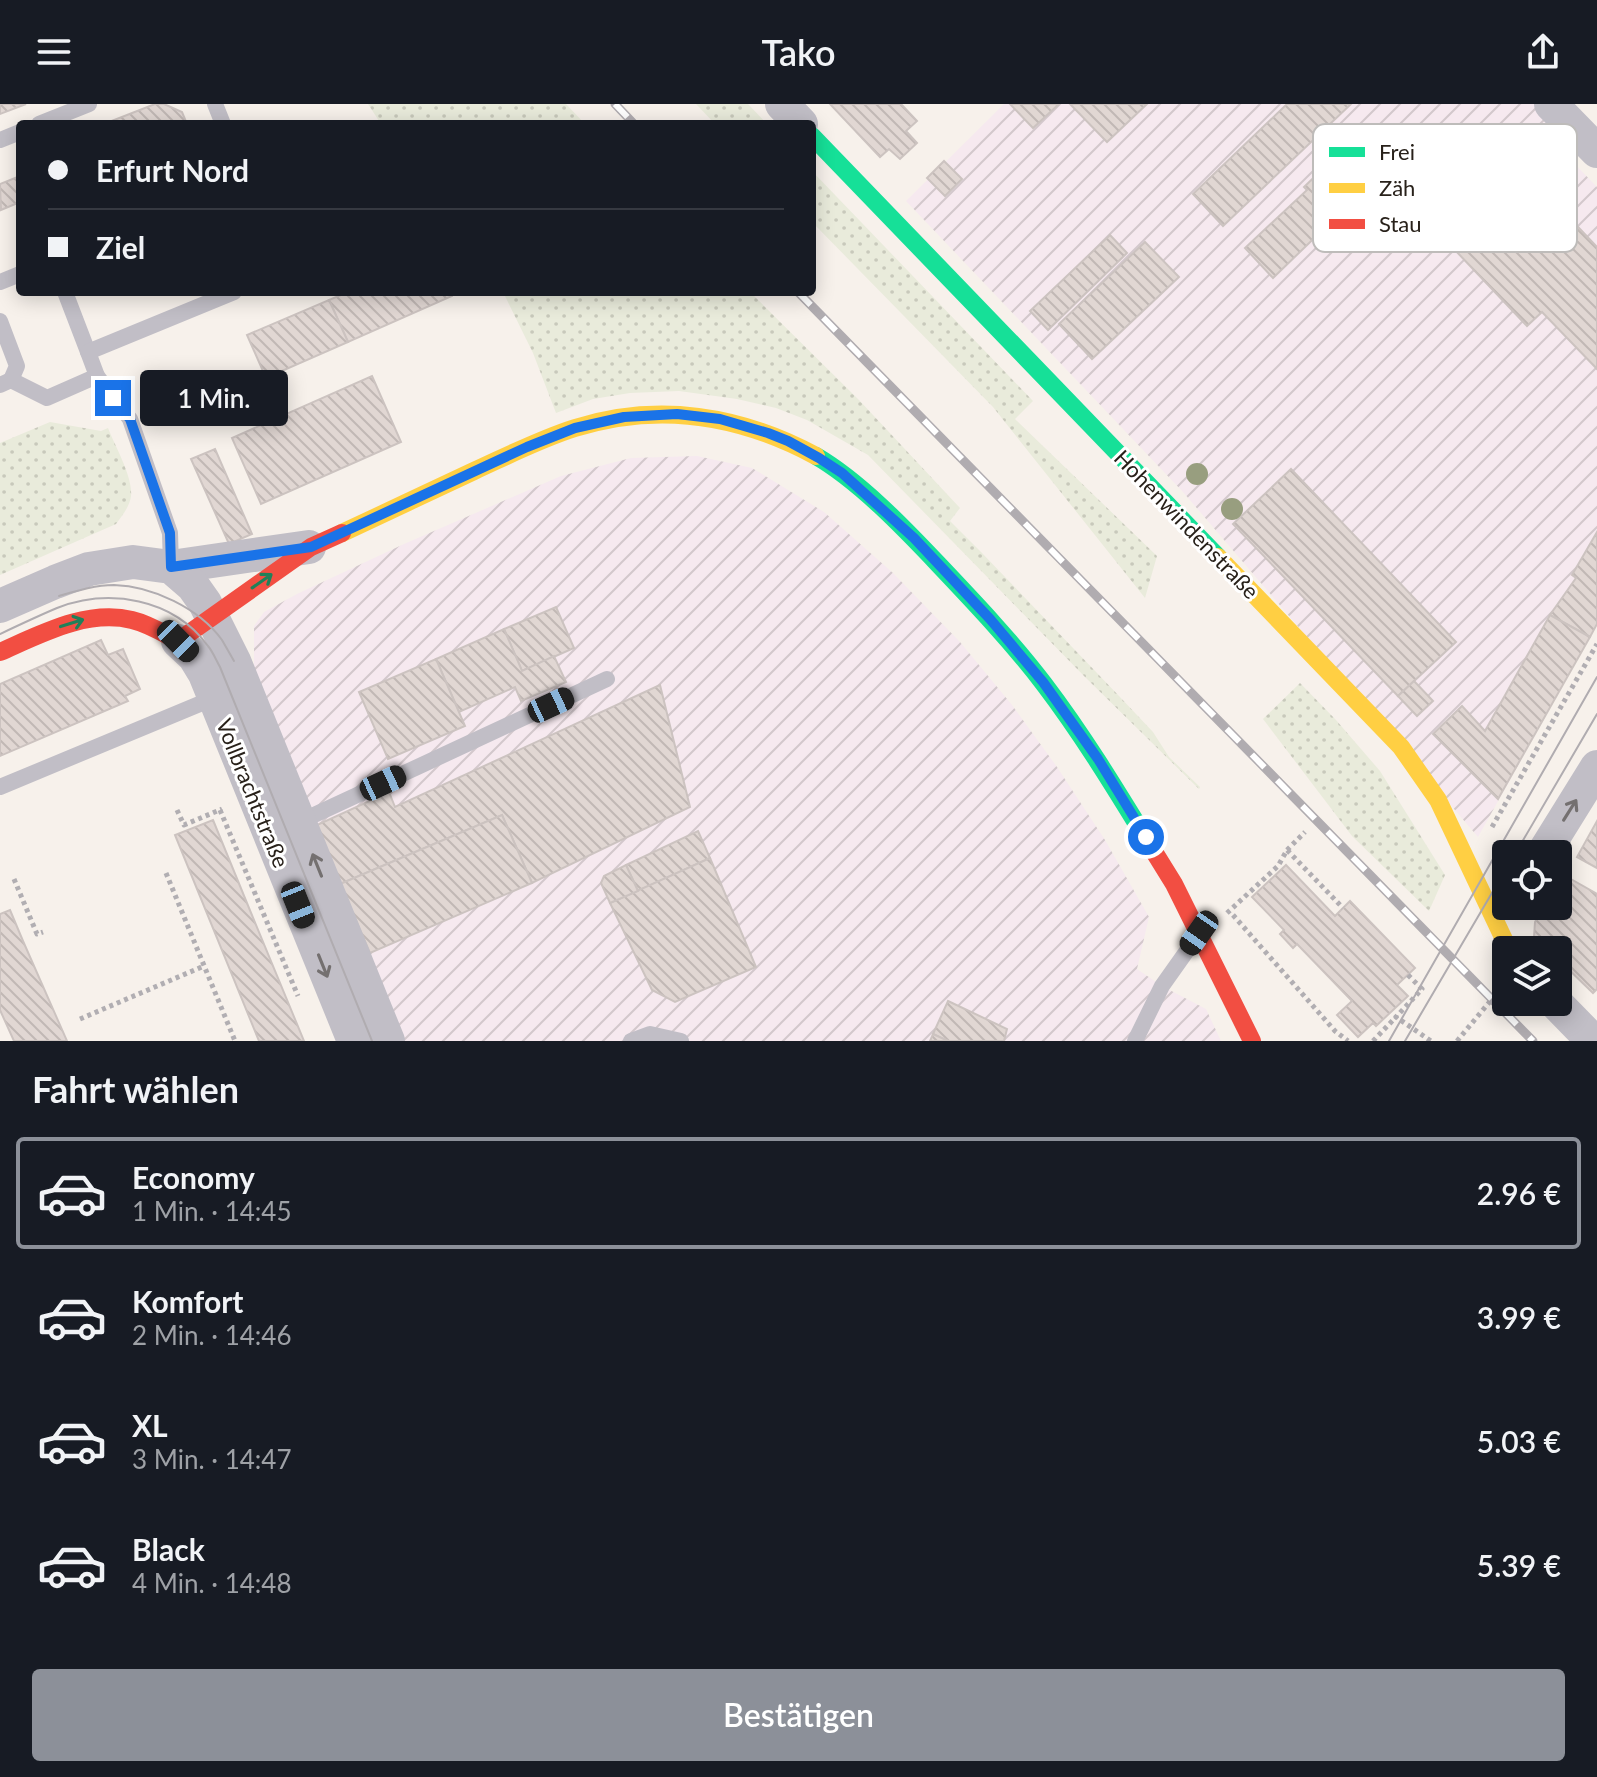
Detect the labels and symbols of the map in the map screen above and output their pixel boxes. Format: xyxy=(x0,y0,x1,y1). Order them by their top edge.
legend xyxy=(1313,124,1577,252)
text: Frei xyxy=(1379,138,1415,165)
text: Zäh xyxy=(1379,174,1415,201)
text: Stau xyxy=(1379,210,1422,237)
callout: 1 Min. xyxy=(141,370,289,426)
route end xyxy=(95,380,131,416)
street label: Hohenwindenstraße xyxy=(1109,444,1265,604)
one-way arrow xyxy=(250,573,272,589)
one-way arrow xyxy=(59,615,84,629)
car xyxy=(153,616,203,666)
car xyxy=(524,684,578,726)
street label: Vollbrachtstraße xyxy=(211,715,295,871)
car xyxy=(356,762,410,804)
one-way arrow xyxy=(1562,799,1578,822)
route start xyxy=(1128,819,1164,855)
one-way arrow xyxy=(308,853,323,878)
car xyxy=(278,878,318,932)
car xyxy=(1175,906,1223,960)
one-way arrow xyxy=(317,953,331,978)

